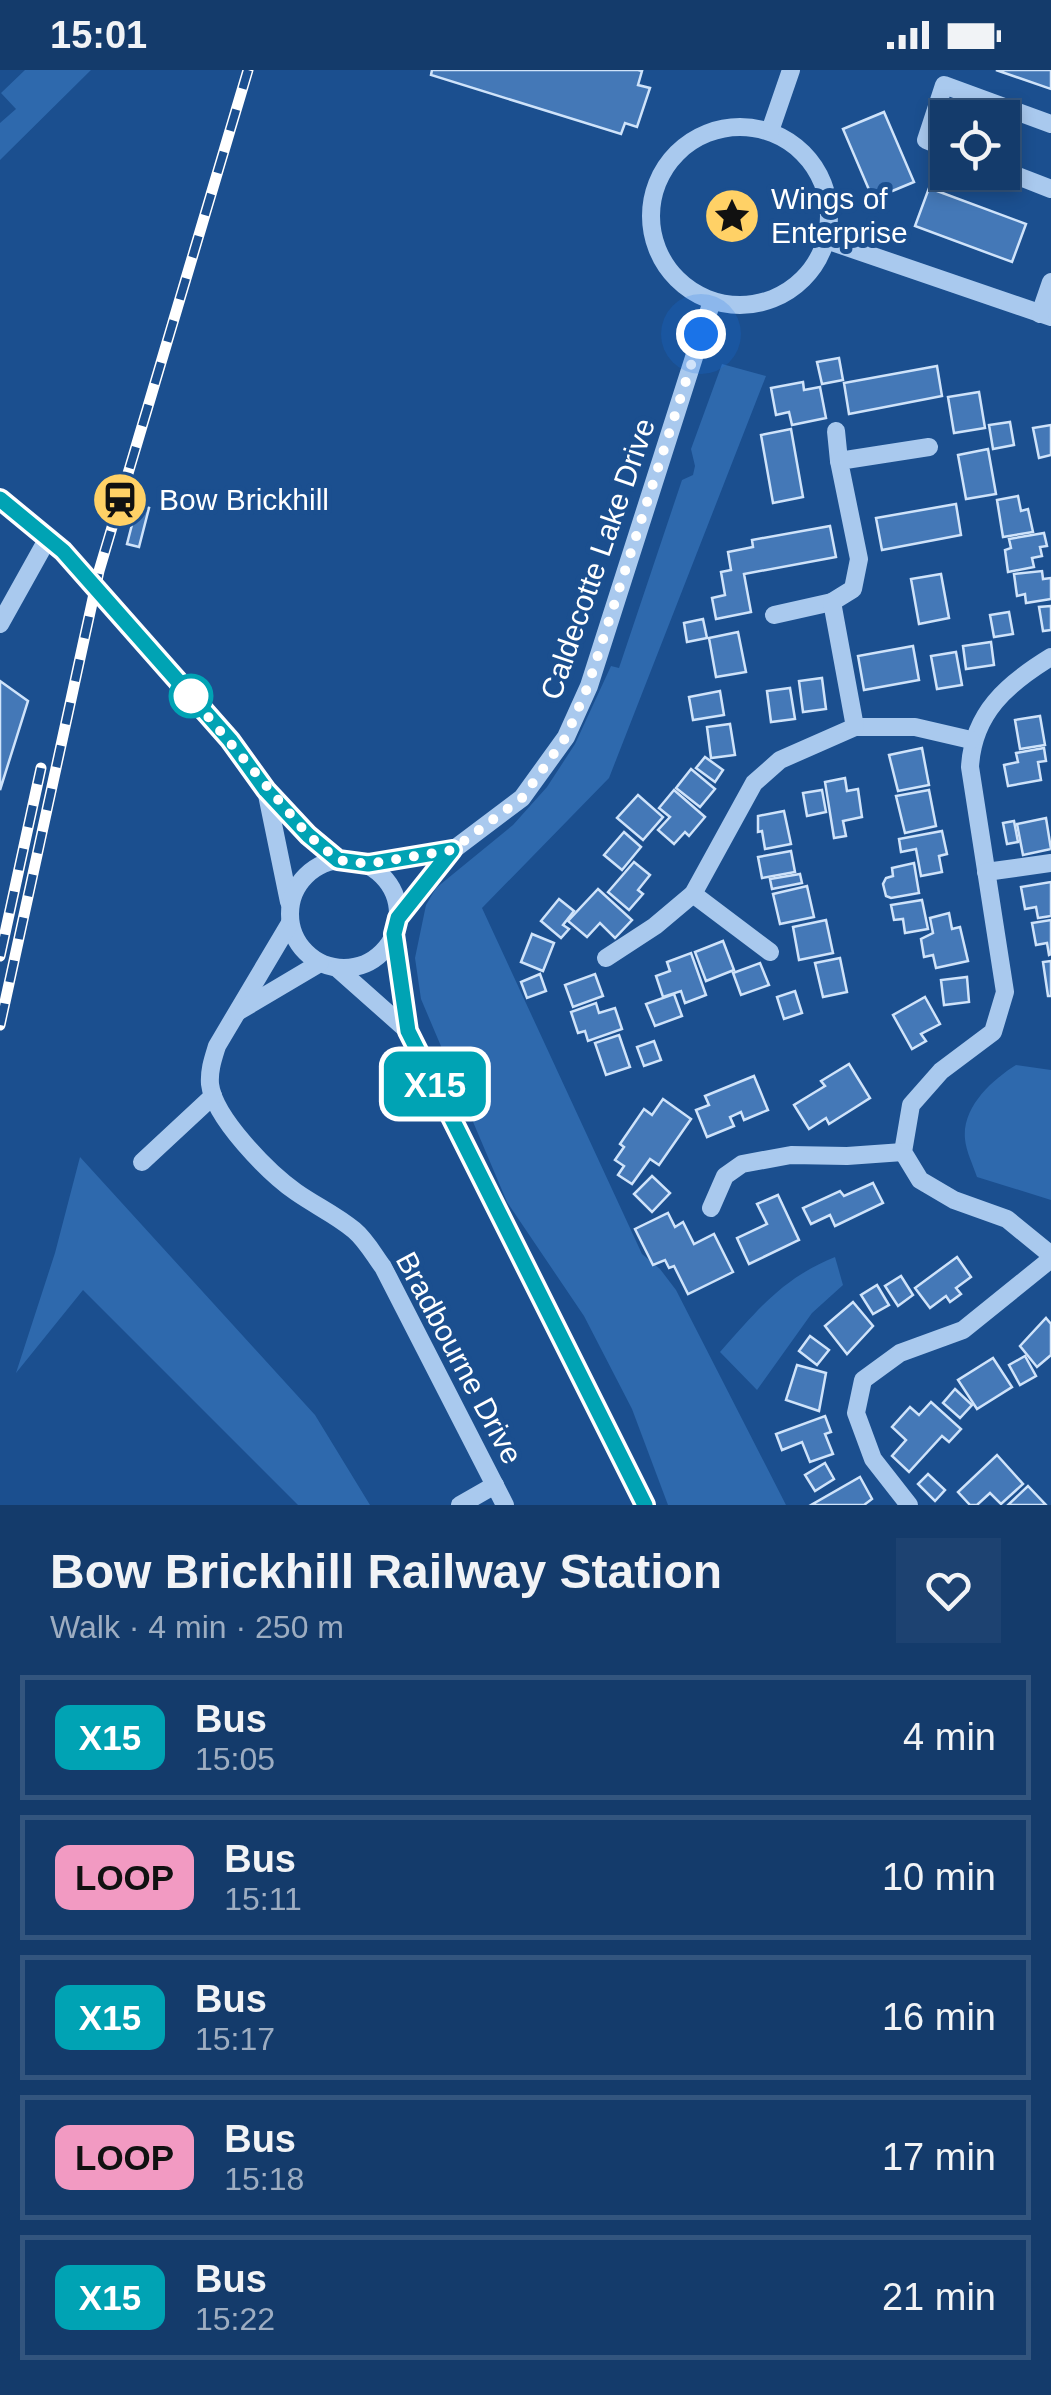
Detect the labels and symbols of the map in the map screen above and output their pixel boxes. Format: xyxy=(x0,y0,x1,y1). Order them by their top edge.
place label: Wings of Enterprise xyxy=(771,182,908,249)
place icon: Wings of Enterprise xyxy=(702,186,762,246)
your location xyxy=(676,309,726,359)
street label: Caldecotte Lake Drive xyxy=(534,414,661,704)
station icon: Bow Brickhill xyxy=(90,470,150,530)
place label: Bow Brickhill xyxy=(159,483,329,516)
unlabelled marker xyxy=(170,675,212,717)
line badge: X15 xyxy=(378,1052,492,1116)
street label: Bradbourne Drive xyxy=(390,1246,529,1469)

